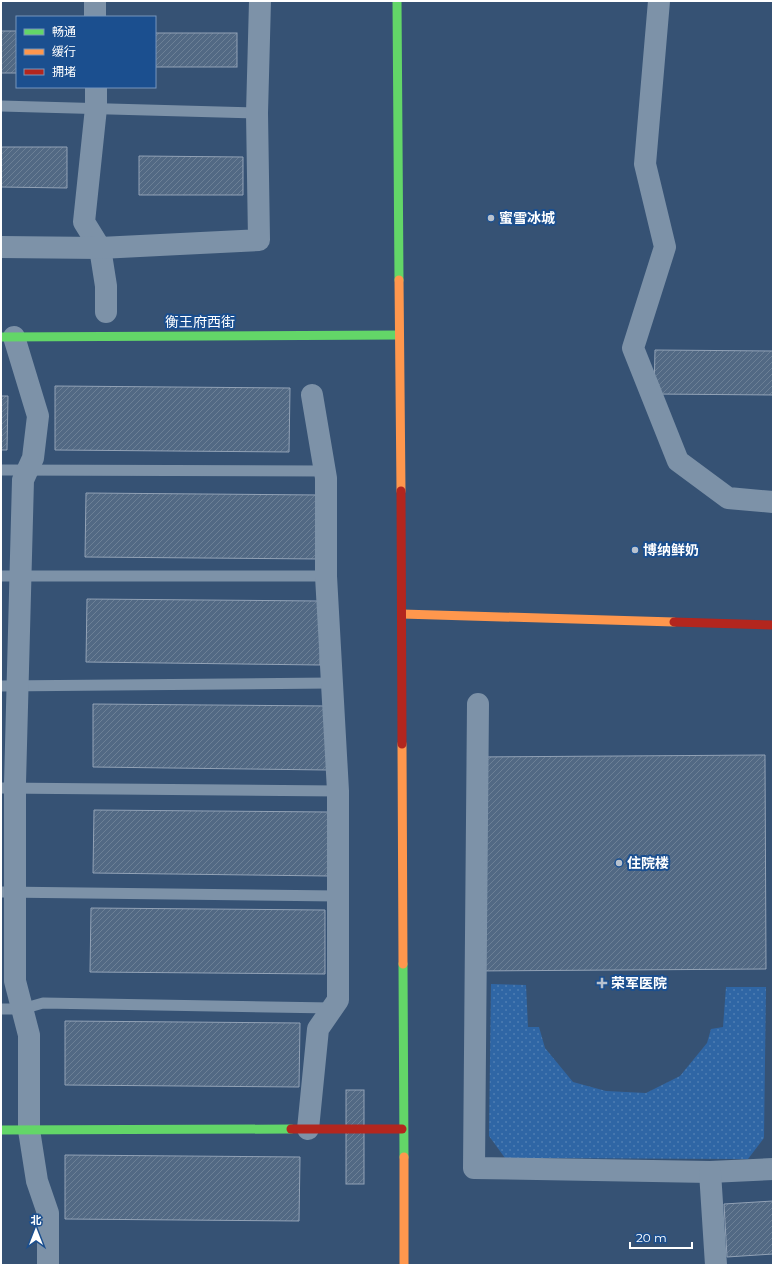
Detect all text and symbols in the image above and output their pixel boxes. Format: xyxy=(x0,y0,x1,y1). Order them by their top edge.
legend xyxy=(16,16,156,88)
text: 畅通 xyxy=(52,24,76,39)
text: 缓行 xyxy=(52,44,76,59)
text: 拥堵 xyxy=(52,64,76,79)
place label: 蜜雪冰城 xyxy=(499,209,555,227)
marker: 蜜雪冰城 xyxy=(486,213,496,223)
street label: 衡王府西街 xyxy=(165,313,235,331)
place label: 博纳鲜奶 xyxy=(643,541,699,559)
marker: 博纳鲜奶 xyxy=(630,545,640,555)
place label: 住院楼 xyxy=(627,854,669,872)
marker: 住院楼 xyxy=(614,858,624,868)
place label: 荣军医院 xyxy=(611,974,667,992)
marker: 荣军医院 xyxy=(596,977,608,989)
north arrow xyxy=(16,1210,56,1250)
text: 北 xyxy=(31,1213,42,1227)
scale bar xyxy=(630,1224,692,1250)
text: 20 m xyxy=(636,1230,667,1245)

